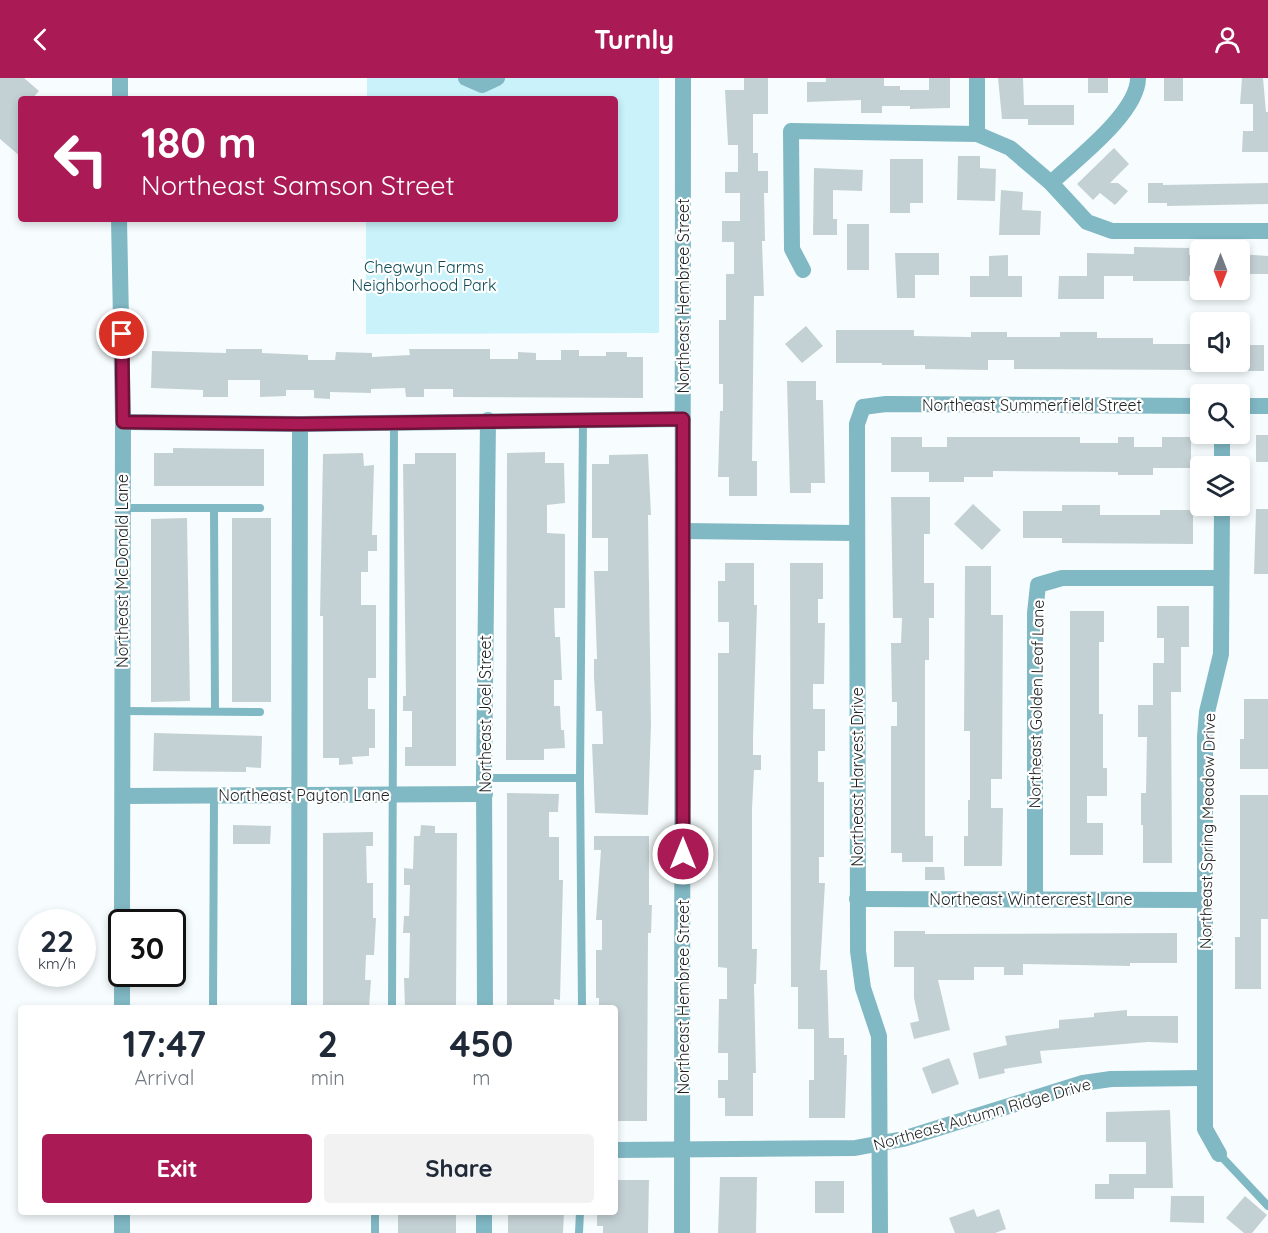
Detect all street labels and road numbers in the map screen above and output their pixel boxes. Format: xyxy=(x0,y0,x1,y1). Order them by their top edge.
street label: Northeast Hembree Street xyxy=(673,199,693,393)
street label: Northeast Summerfield Street xyxy=(922,395,1142,415)
street label: Northeast McDonald Lane xyxy=(112,474,132,668)
street label: Northeast Golden Leaf Lane xyxy=(1024,599,1048,809)
street label: Northeast Joel Street xyxy=(475,635,495,793)
street label: Northeast Harvest Drive xyxy=(847,687,867,867)
street label: Northeast Spring Meadow Drive xyxy=(1195,713,1219,949)
street label: Northeast Payton Lane xyxy=(218,785,390,805)
street label: Northeast Wintercrest Lane xyxy=(929,889,1133,909)
street label: Northeast Hembree Street xyxy=(673,900,693,1094)
street label: Northeast Autumn Ridge Drive xyxy=(871,1073,1093,1155)

